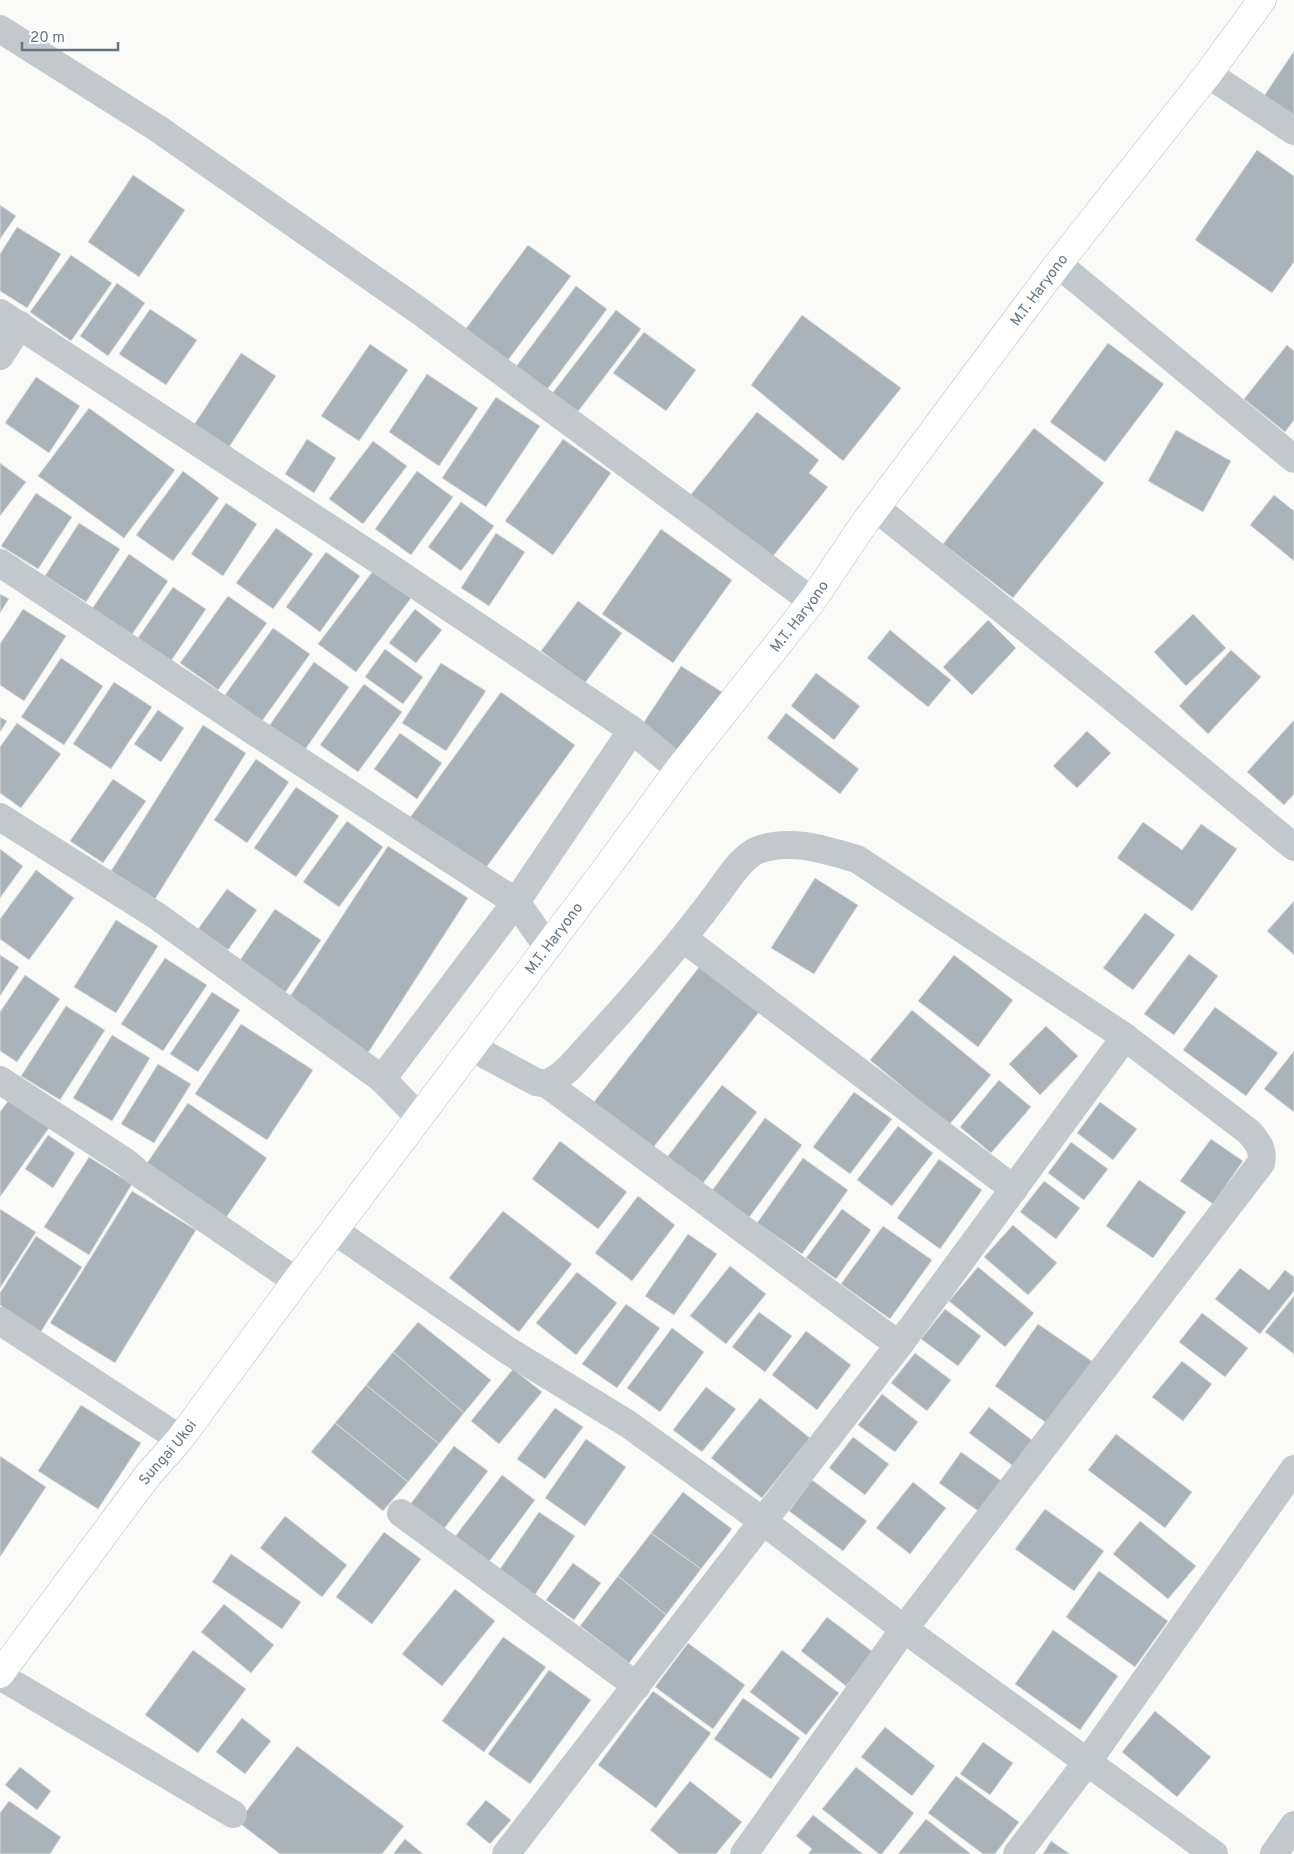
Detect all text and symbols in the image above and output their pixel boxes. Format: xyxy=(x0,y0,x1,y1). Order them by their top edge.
scale bar xyxy=(22,20,119,52)
text: 20 m xyxy=(30,29,65,48)
street label: M.T. Haryono xyxy=(1007,251,1073,331)
street label: M.T. Haryono xyxy=(767,578,834,657)
street label: M.T. Haryono xyxy=(522,899,588,979)
street label: Sungai Ukoi xyxy=(136,1417,202,1490)

